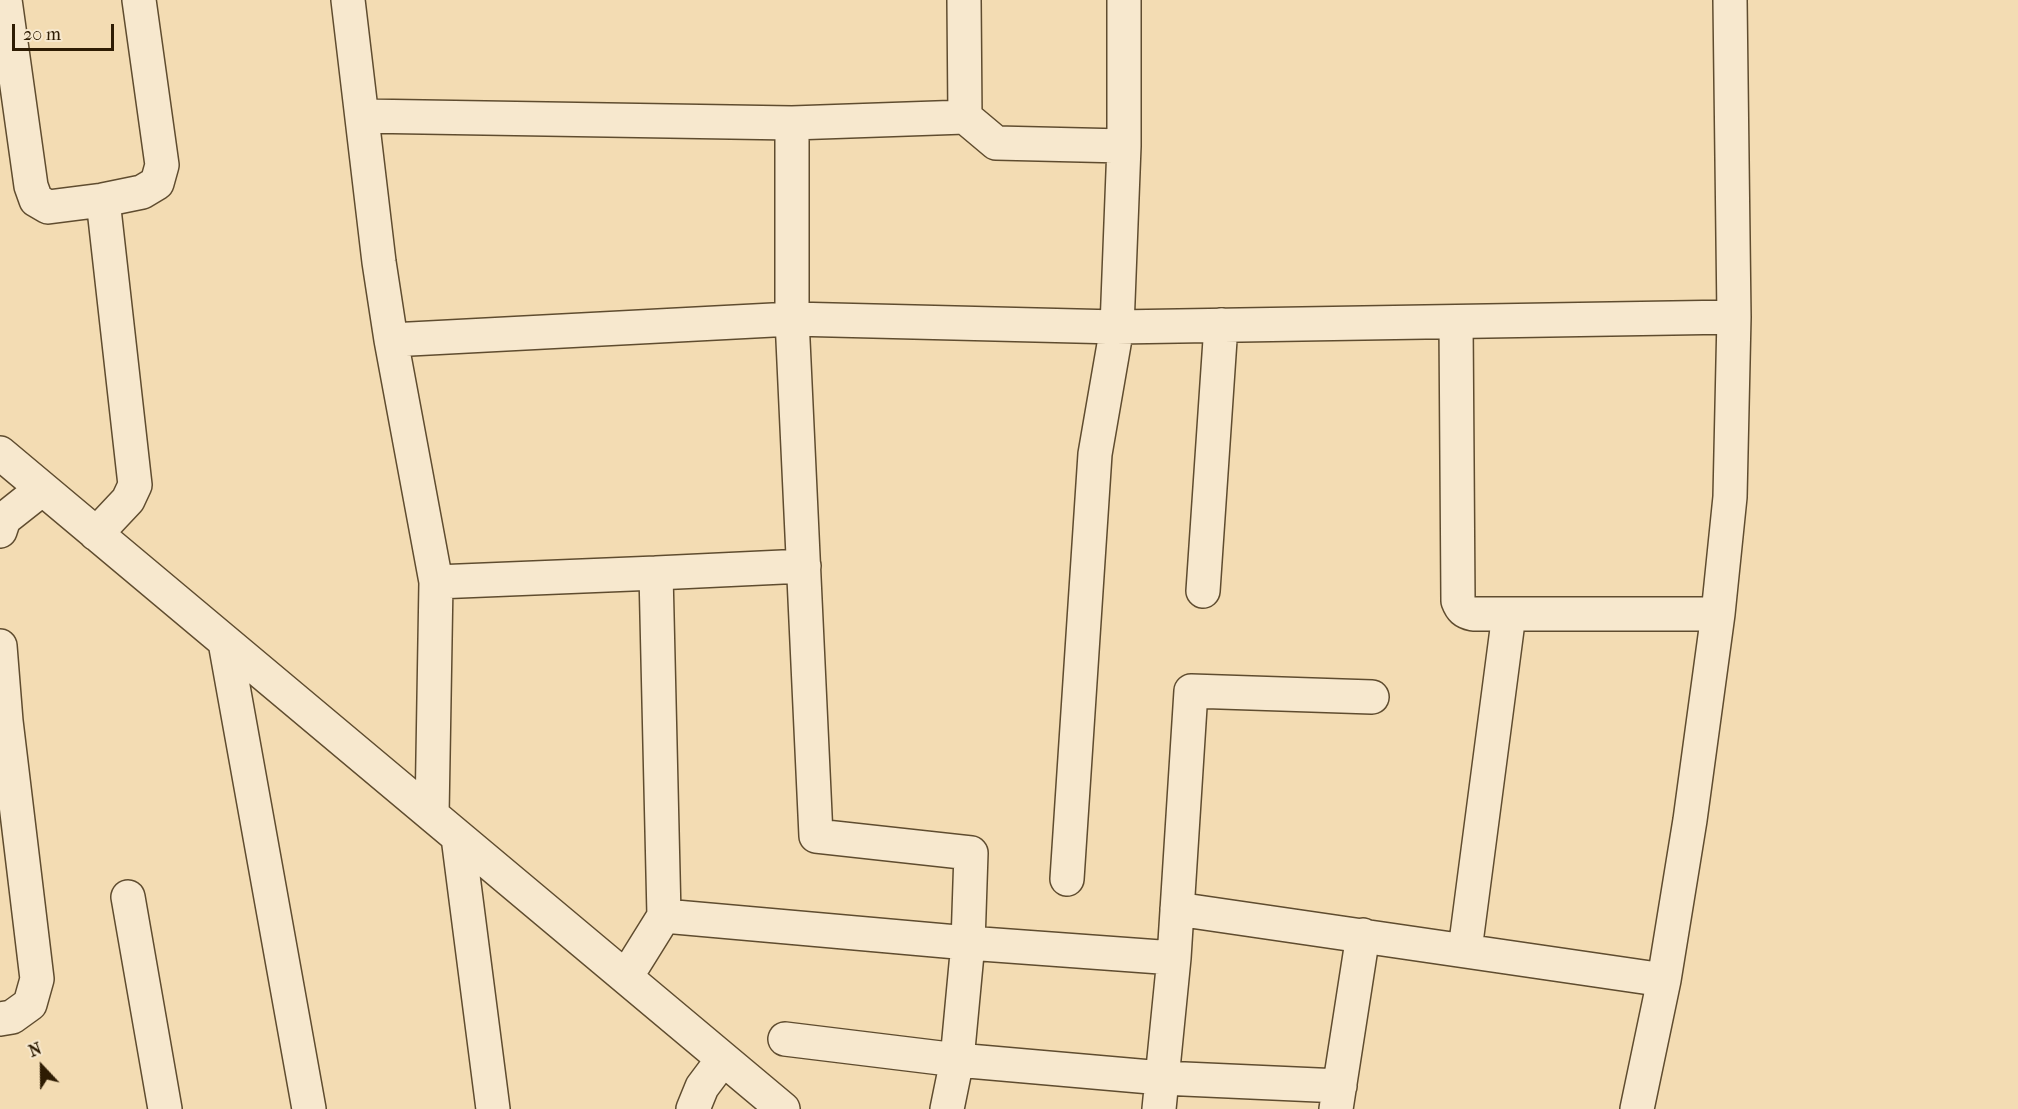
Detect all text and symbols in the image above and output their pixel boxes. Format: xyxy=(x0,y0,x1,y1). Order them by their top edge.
scale bar xyxy=(15,12,117,50)
text: 20 m xyxy=(23,24,61,45)
north arrow xyxy=(12,1037,72,1097)
text: N xyxy=(26,1039,44,1061)

